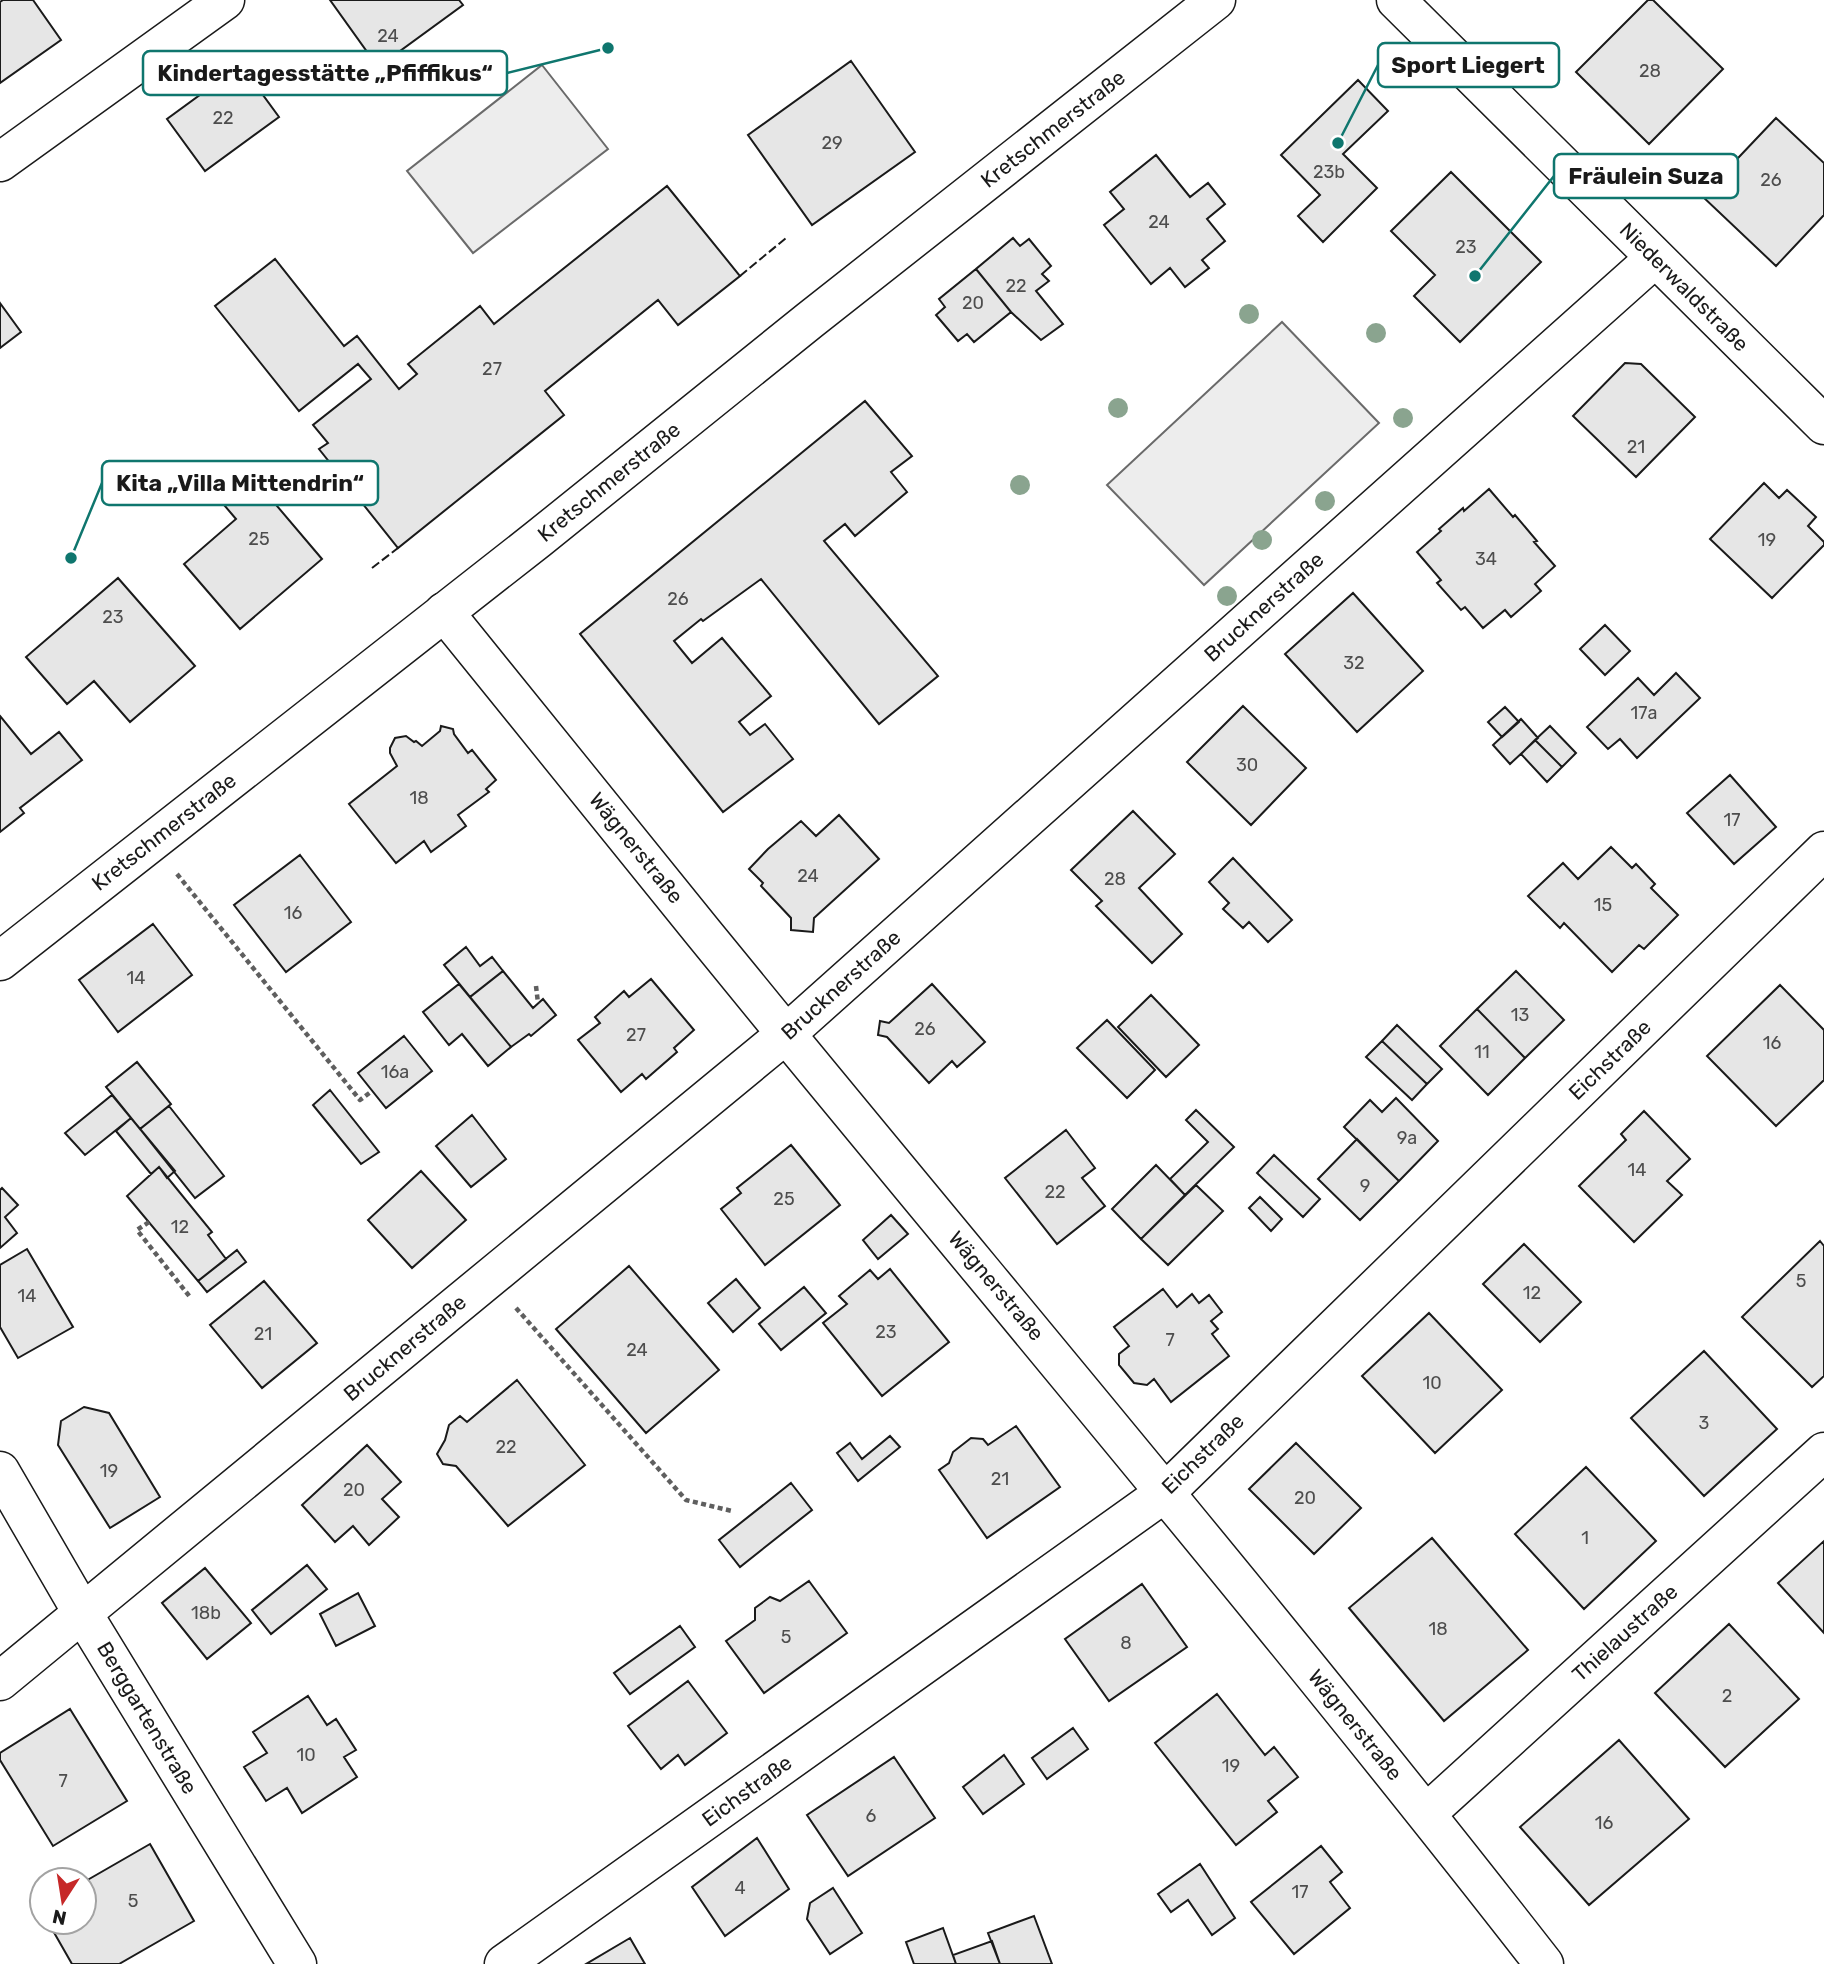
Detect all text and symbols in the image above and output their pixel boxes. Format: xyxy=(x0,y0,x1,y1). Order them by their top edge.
house number: 24 xyxy=(377,25,399,47)
callout: Sport Liegert xyxy=(1378,43,1559,87)
callout: Kindertagesstätte „Pfiffikus“ xyxy=(143,51,507,95)
text: Sport Liegert xyxy=(1391,51,1545,79)
text: Kindertagesstätte „Pfiffikus“ xyxy=(157,59,493,87)
house number: 28 xyxy=(1639,60,1661,82)
street label: Kretschmerstraße xyxy=(976,65,1130,193)
house number: 22 xyxy=(212,107,234,129)
house number: 29 xyxy=(821,132,843,154)
callout: Fräulein Suza xyxy=(1554,154,1738,198)
house number: 23b xyxy=(1313,161,1345,183)
text: Fräulein Suza xyxy=(1568,162,1724,190)
house number: 26 xyxy=(1760,169,1782,191)
house number: 24 xyxy=(1148,211,1170,233)
street label: Niederwaldstraße xyxy=(1615,217,1754,356)
house number: 23 xyxy=(1455,236,1477,258)
house number: 22 xyxy=(1005,275,1027,297)
house number: 20 xyxy=(962,292,984,314)
house number: 27 xyxy=(482,358,502,380)
street label: Kretschmerstraße xyxy=(532,416,685,547)
house number: 21 xyxy=(1627,436,1645,458)
callout: Kita „Villa Mittendrin“ xyxy=(102,461,378,505)
text: Kita „Villa Mittendrin“ xyxy=(116,469,364,497)
house number: 25 xyxy=(248,528,270,550)
house number: 19 xyxy=(1758,529,1776,551)
street label: Brucknerstraße xyxy=(1199,546,1329,667)
house number: 34 xyxy=(1475,548,1497,570)
house number: 26 xyxy=(667,588,689,610)
house number: 23 xyxy=(102,606,124,628)
house number: 32 xyxy=(1343,652,1365,674)
house number: 17a xyxy=(1631,702,1657,724)
house number: 30 xyxy=(1236,754,1258,776)
street label: Kretschmerstraße xyxy=(87,768,241,896)
house number: 18 xyxy=(409,787,429,809)
street label: Wägnerstraße xyxy=(584,787,689,908)
house number: 17 xyxy=(1724,809,1740,831)
house number: 24 xyxy=(797,865,819,887)
house number: 28 xyxy=(1104,868,1126,890)
house number: 15 xyxy=(1594,894,1612,916)
house number: 16 xyxy=(284,902,302,924)
street label: Brucknerstraße xyxy=(776,924,906,1045)
house number: 14 xyxy=(127,967,145,989)
house number: 13 xyxy=(1511,1004,1529,1026)
street label: Eichstraße xyxy=(1563,1014,1656,1105)
house number: 26 xyxy=(914,1018,936,1040)
house number: 27 xyxy=(626,1024,646,1046)
house number: 16 xyxy=(1763,1032,1781,1054)
house number: 11 xyxy=(1474,1041,1490,1063)
house number: 16a xyxy=(381,1061,409,1083)
house number: 9a xyxy=(1397,1127,1417,1149)
house number: 14 xyxy=(1628,1159,1646,1181)
house number: 9 xyxy=(1360,1175,1370,1197)
house number: 22 xyxy=(1044,1181,1066,1203)
house number: 25 xyxy=(773,1188,795,1210)
house number: 12 xyxy=(171,1216,189,1238)
street label: Wägnerstraße xyxy=(943,1226,1049,1346)
house number: 5 xyxy=(1796,1270,1806,1292)
house number: 12 xyxy=(1523,1282,1541,1304)
house number: 14 xyxy=(18,1285,36,1307)
street label: Brucknerstraße xyxy=(338,1289,471,1406)
house number: 23 xyxy=(875,1321,897,1343)
house number: 21 xyxy=(254,1323,272,1345)
house number: 7 xyxy=(1165,1329,1175,1351)
house number: 24 xyxy=(626,1339,648,1361)
house number: 10 xyxy=(1422,1372,1442,1394)
street label: Eichstraße xyxy=(1156,1408,1249,1499)
house number: 3 xyxy=(1699,1412,1709,1434)
house number: 22 xyxy=(495,1436,517,1458)
house number: 19 xyxy=(100,1460,118,1482)
house number: 21 xyxy=(991,1468,1009,1490)
house number: 20 xyxy=(343,1479,365,1501)
house number: 20 xyxy=(1294,1487,1316,1509)
house number: 1 xyxy=(1581,1527,1589,1549)
street label: Thielaustraße xyxy=(1567,1579,1683,1686)
house number: 18b xyxy=(191,1602,221,1624)
house number: 18 xyxy=(1428,1618,1448,1640)
house number: 5 xyxy=(781,1626,791,1648)
house number: 8 xyxy=(1120,1632,1132,1654)
street label: Berggartenstraße xyxy=(92,1637,203,1798)
street label: Wägnerstraße xyxy=(1303,1664,1408,1785)
house number: 2 xyxy=(1722,1685,1732,1707)
house number: 10 xyxy=(296,1744,316,1766)
street label: Eichstraße xyxy=(697,1750,796,1831)
house number: 19 xyxy=(1222,1755,1240,1777)
house number: 7 xyxy=(58,1770,68,1792)
house number: 6 xyxy=(866,1805,877,1827)
house number: 16 xyxy=(1595,1812,1613,1834)
north arrow xyxy=(28,1866,98,1936)
house number: 4 xyxy=(734,1877,746,1899)
house number: 17 xyxy=(1292,1881,1308,1903)
house number: 5 xyxy=(128,1890,138,1912)
text: N xyxy=(50,1904,69,1930)

